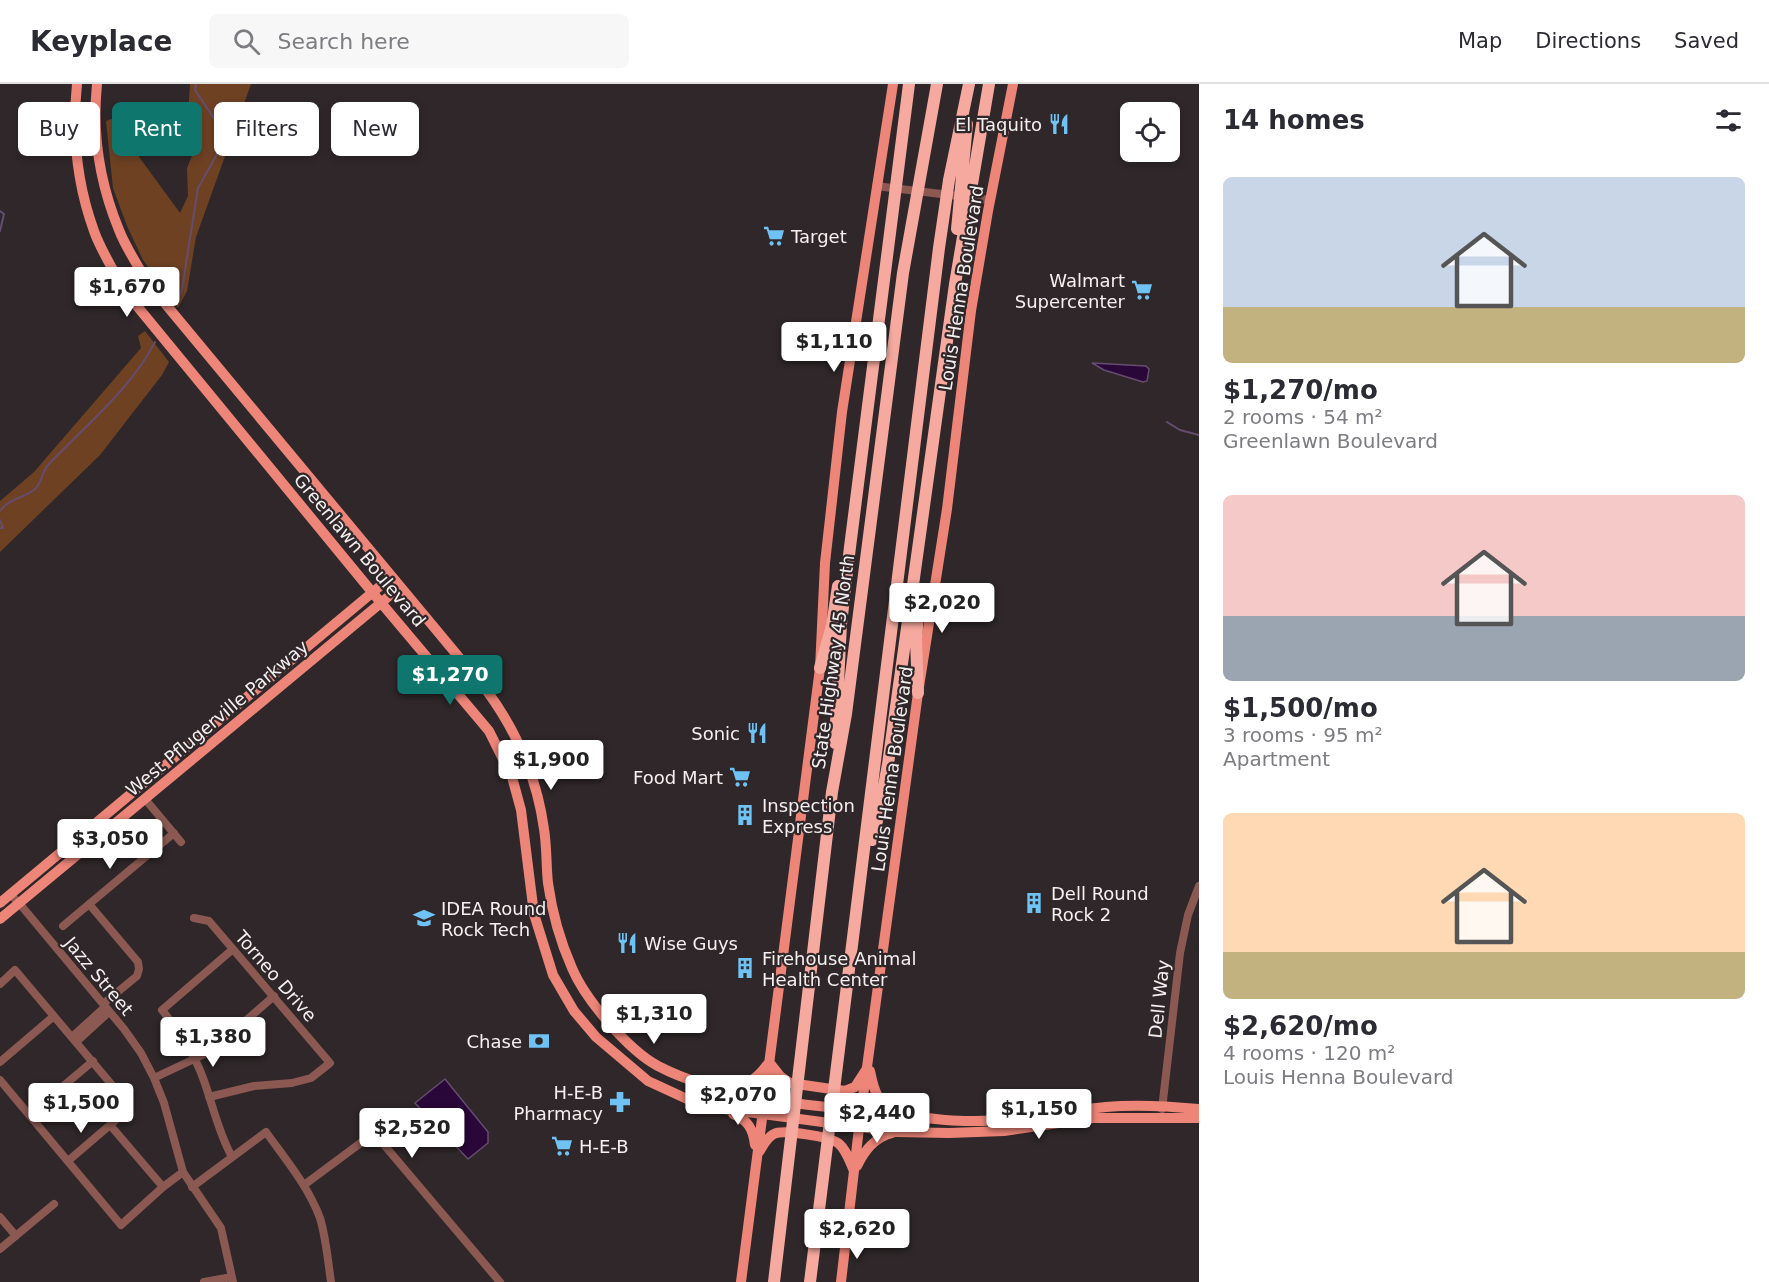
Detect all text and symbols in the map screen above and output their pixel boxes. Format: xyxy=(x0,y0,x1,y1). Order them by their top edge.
search box xyxy=(209,14,629,68)
text: Keyplace xyxy=(30,25,173,58)
icon: search xyxy=(230,25,263,58)
text: Search here xyxy=(278,29,410,54)
text: Map xyxy=(1458,29,1502,53)
text: Directions xyxy=(1535,29,1641,53)
text: Saved xyxy=(1674,29,1739,53)
chip: Buy xyxy=(18,102,100,156)
chip: Rent xyxy=(112,102,202,156)
chip: Filters xyxy=(214,102,319,156)
chip: New xyxy=(331,102,419,156)
map controls xyxy=(1120,102,1180,162)
button: locate xyxy=(1120,102,1180,162)
icon: filters xyxy=(1712,104,1745,137)
text: 14 homes xyxy=(1223,105,1365,135)
restaurant icon: El Taquito xyxy=(1047,112,1071,136)
place label: El Taquito xyxy=(955,114,1042,135)
street label: Louis Henna Boulevard xyxy=(934,184,988,392)
icon: home xyxy=(1430,216,1538,324)
supermarket icon: Target xyxy=(762,224,786,248)
place label: Target xyxy=(790,226,847,247)
pin: $1,670 xyxy=(78,267,176,318)
place label: Walmart Supercenter xyxy=(1015,270,1126,312)
text: $1,670 xyxy=(88,274,166,298)
supermarket icon: Walmart Supercenter xyxy=(1130,278,1154,302)
pin: $1,110 xyxy=(785,322,883,373)
text: $1,110 xyxy=(795,329,873,353)
text: $1,270/mo xyxy=(1223,375,1378,405)
text: 2 rooms · 54 m² xyxy=(1223,405,1383,429)
text: Greenlawn Boulevard xyxy=(1223,429,1438,453)
street label: Greenlawn Boulevard xyxy=(290,469,430,631)
icon: home xyxy=(1430,534,1538,642)
street label: State Highway 45 North xyxy=(808,554,858,770)
pin: $2,020 xyxy=(893,583,991,634)
text: $2,020 xyxy=(903,590,981,614)
street label: West Pflugerville Parkway xyxy=(122,635,313,800)
pin: $1,270 xyxy=(401,655,499,706)
text: $1,270 xyxy=(411,662,489,686)
street label: Louis Henna Boulevard xyxy=(867,665,917,873)
text: $1,500/mo xyxy=(1223,693,1378,723)
restaurant icon: Sonic xyxy=(745,721,769,745)
place label: Sonic xyxy=(691,723,740,744)
text: 3 rooms · 95 m² xyxy=(1223,723,1383,747)
pin: $1,900 xyxy=(502,740,600,791)
text: $1,900 xyxy=(512,747,590,771)
text: Apartment xyxy=(1223,747,1330,771)
supermarket icon: Food Mart xyxy=(728,765,752,789)
place label: Food Mart xyxy=(633,767,723,788)
place label: Inspection Express xyxy=(762,795,855,837)
building icon: Inspection Express xyxy=(733,803,757,827)
pin: $3,050 xyxy=(61,819,159,870)
text: $3,050 xyxy=(71,826,149,850)
icon: home xyxy=(1430,852,1538,960)
place label: Dell Round Rock 2 xyxy=(1051,883,1149,925)
building icon: Dell Round Rock 2 xyxy=(1022,891,1046,915)
place label: IDEA Round Rock Tech xyxy=(441,898,547,940)
school or university icon: IDEA Round Rock Tech xyxy=(412,906,436,930)
street label: Torneo Drive xyxy=(230,926,321,1026)
restaurant icon: Wise Guys xyxy=(615,931,639,955)
street label: Jazz Street xyxy=(60,932,138,1019)
place label: Wise Guys xyxy=(644,933,738,954)
place label: Firehouse Animal Health Center xyxy=(762,948,916,990)
building icon: Firehouse Animal Health Center xyxy=(733,956,757,980)
street label: Dell Way xyxy=(1144,958,1174,1039)
pin: $1,310 xyxy=(605,994,703,1045)
text: $1,310 xyxy=(615,1001,693,1025)
text: $2,620/mo xyxy=(1223,1011,1378,1041)
pin: $1,380 xyxy=(164,1017,262,1068)
text: $1,380 xyxy=(174,1024,252,1048)
bank icon: Chase xyxy=(527,1029,551,1053)
place label: Chase xyxy=(467,1031,522,1052)
text: 4 rooms · 120 m² xyxy=(1223,1041,1395,1065)
text: Louis Henna Boulevard xyxy=(1223,1065,1454,1089)
pin: $2,070 xyxy=(689,1075,787,1126)
place label: H-E-B Pharmacy xyxy=(514,1082,603,1124)
text: $2,070 xyxy=(699,1082,777,1106)
pin: $1,500 xyxy=(32,1083,130,1134)
pin: $1,150 xyxy=(990,1089,1088,1140)
text: $1,500 xyxy=(42,1090,120,1114)
pharmacy icon: H-E-B Pharmacy xyxy=(608,1090,632,1114)
pin: $2,440 xyxy=(828,1093,926,1144)
text: $1,150 xyxy=(1000,1096,1078,1120)
text: $2,440 xyxy=(838,1100,916,1124)
pin: $2,520 xyxy=(363,1108,461,1159)
text: $2,520 xyxy=(373,1115,451,1139)
supermarket icon: H-E-B xyxy=(550,1134,574,1158)
place label: H-E-B xyxy=(579,1136,629,1157)
pin: $2,620 xyxy=(808,1209,906,1260)
text: $2,620 xyxy=(818,1216,896,1240)

